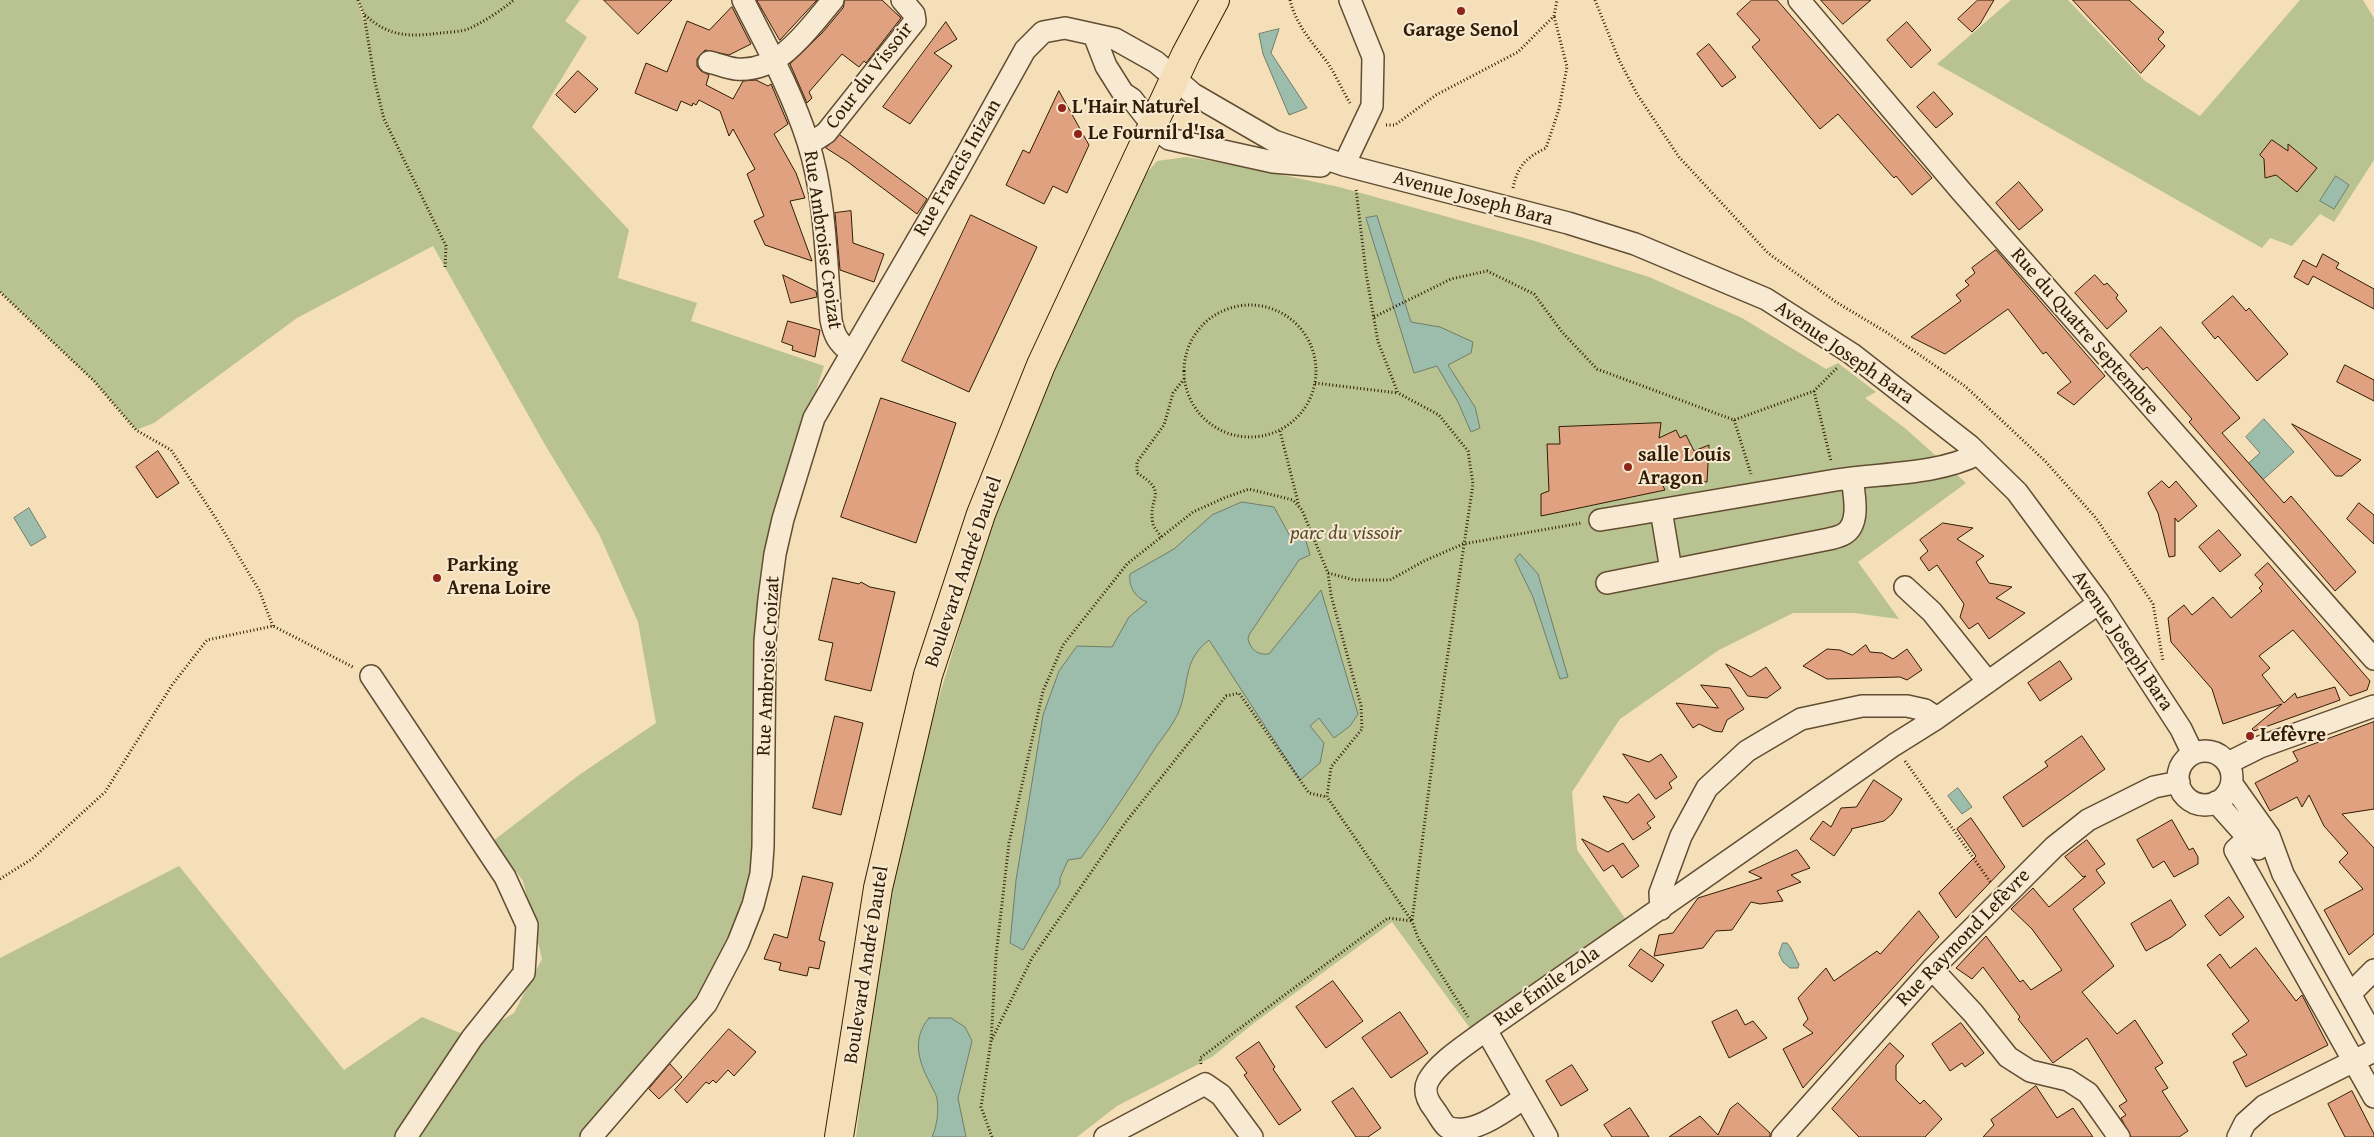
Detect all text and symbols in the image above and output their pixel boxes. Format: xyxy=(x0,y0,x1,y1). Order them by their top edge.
marker: Garage Senol xyxy=(1455,5,1467,17)
street label: Cour du Vissoir xyxy=(821,18,919,134)
place label: Garage Senol xyxy=(1403,19,1519,43)
street label: Rue Francis Inizan xyxy=(909,95,1007,241)
place label: L'Hair Naturel xyxy=(1072,96,1199,120)
marker: L'Hair Naturel xyxy=(1056,102,1068,114)
place label: Le Fournil d'Isa xyxy=(1088,122,1225,146)
marker: Le Fournil d'Isa xyxy=(1072,128,1084,140)
street label: Rue Ambroise Croizat xyxy=(798,149,846,331)
street label: Avenue Joseph Bara xyxy=(1390,166,1556,232)
street label: Rue du Quatre Septembre xyxy=(2005,244,2163,420)
street label: Avenue Joseph Bara xyxy=(1770,296,1918,410)
place label: salle Louis Aragon xyxy=(1638,444,1731,491)
marker: salle Louis Aragon xyxy=(1622,461,1634,473)
street label: Boulevard André Dautel xyxy=(920,474,1008,670)
park label: parc du vissoir xyxy=(1290,522,1402,546)
place label: Parking Arena Loire xyxy=(447,554,551,601)
street label: Avenue Joseph Bara xyxy=(2066,566,2178,716)
marker: Parking Arena Loire xyxy=(431,572,443,584)
street label: Rue Ambroise Croizat xyxy=(752,575,786,757)
place label: Lefèvre xyxy=(2260,724,2326,748)
marker: Lefèvre xyxy=(2244,730,2256,742)
street label: Boulevard André Dautel xyxy=(840,864,894,1066)
street label: Rue Raymond Lefèvre xyxy=(1892,864,2036,1012)
street label: Rue Émile Zola xyxy=(1490,942,1604,1032)

